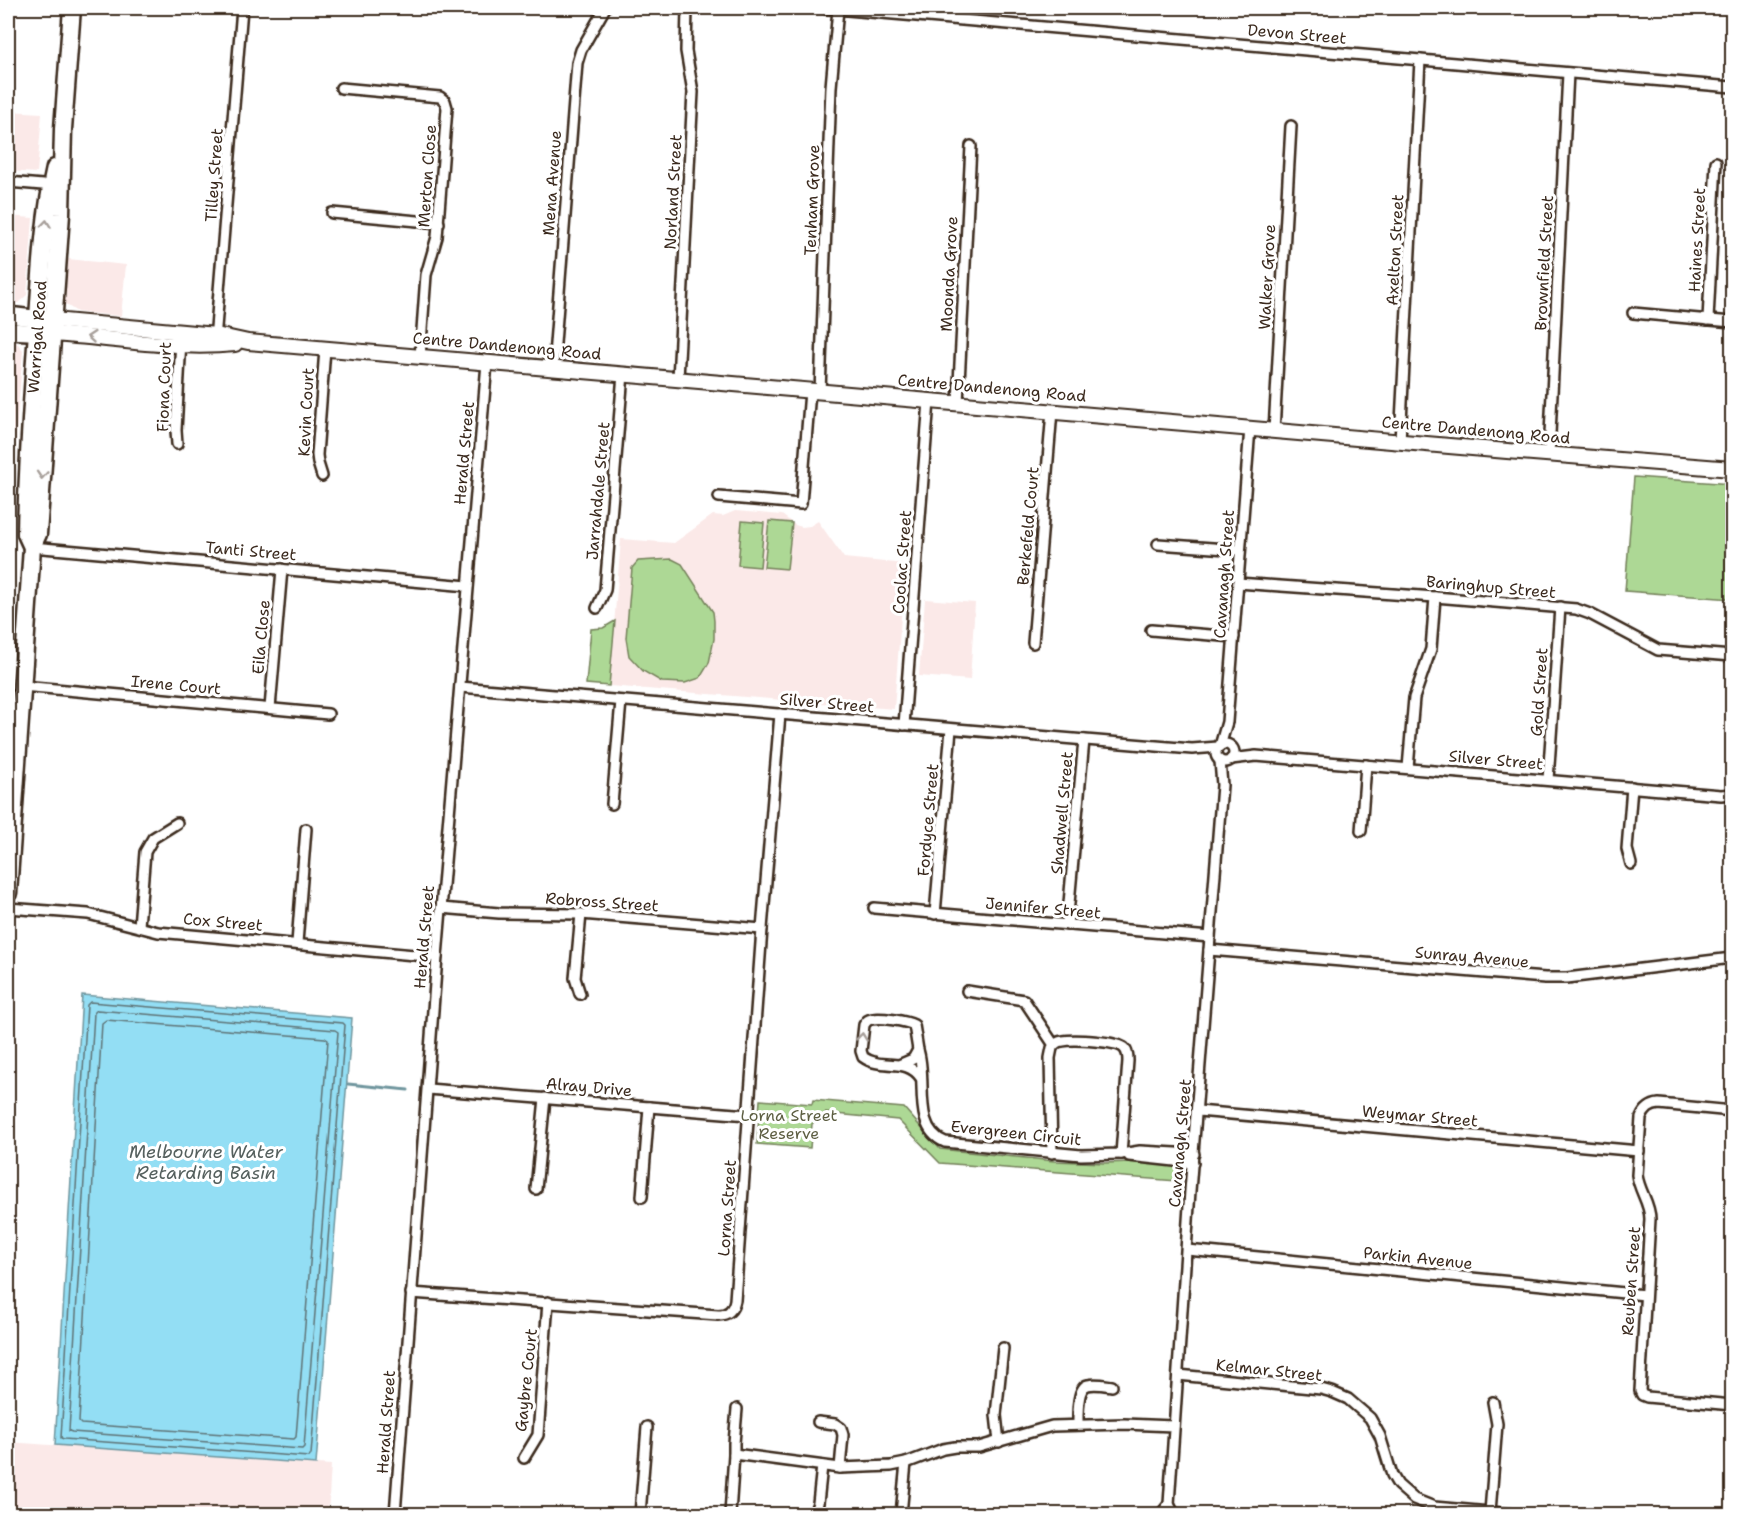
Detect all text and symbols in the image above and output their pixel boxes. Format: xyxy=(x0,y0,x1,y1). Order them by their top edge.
street label: Devon Street xyxy=(1247,19,1347,49)
street label: Merton Close xyxy=(413,124,441,228)
street label: Tilley Street xyxy=(200,127,228,223)
street label: Mena Avenue xyxy=(538,130,566,236)
street label: Norland Street xyxy=(659,134,687,250)
street label: Tenham Grove xyxy=(800,144,824,256)
street label: Haines Street xyxy=(1684,187,1710,293)
street label: Axelton Street xyxy=(1382,194,1408,306)
street label: Brownfield Street xyxy=(1530,195,1558,331)
street label: Moonda Grove xyxy=(935,216,963,332)
one-way arrow xyxy=(39,219,52,229)
street label: Walker Grove xyxy=(1254,224,1280,330)
street label: Warrigal Road xyxy=(22,280,51,394)
street label: Centre Dandenong Road xyxy=(412,327,602,365)
one-way arrow xyxy=(87,331,96,344)
street label: Fiona Court xyxy=(152,342,176,432)
street label: Kevin Court xyxy=(293,367,319,457)
street label: Centre Dandenong Road xyxy=(897,369,1087,407)
street label: Herald Street xyxy=(449,400,479,506)
street label: Centre Dandenong Road xyxy=(1381,411,1571,449)
street label: Jarrahdale Street xyxy=(581,421,615,561)
street label: Berkefeld Court xyxy=(1012,466,1044,586)
one-way arrow xyxy=(35,471,48,480)
street label: Coolac Street xyxy=(888,509,916,615)
street label: Cavanagh Street xyxy=(1209,509,1239,639)
street label: Tanti Street xyxy=(205,537,297,565)
street label: Baringhup Street xyxy=(1425,571,1557,603)
street label: Eila Close xyxy=(247,599,275,675)
street label: Gold Street xyxy=(1525,647,1553,737)
street label: Irene Court xyxy=(130,671,222,699)
street label: Silver Street xyxy=(779,688,875,718)
street label: Silver Street xyxy=(1448,745,1544,775)
street label: Shadwell Street xyxy=(1046,751,1078,875)
street label: Fordyce Street xyxy=(913,763,943,877)
street label: Herald Street xyxy=(409,884,439,990)
street label: Robross Street xyxy=(545,888,659,916)
street label: Jennifer Street xyxy=(984,892,1102,924)
street label: Cox Street xyxy=(182,908,264,936)
street label: Sunray Avenue xyxy=(1414,942,1530,972)
one-way arrow xyxy=(855,1032,868,1041)
street label: Alray Drive xyxy=(545,1073,633,1101)
street label: Cavanagh Street xyxy=(1164,1078,1196,1208)
street label: Weymar Street xyxy=(1361,1100,1479,1132)
park label: Lorna Street Reserve xyxy=(740,1105,838,1144)
street label: Evergreen Circuit xyxy=(950,1116,1082,1150)
water label: Melbourne Water Retarding Basin xyxy=(129,1140,283,1185)
street label: Lorna Street xyxy=(713,1159,741,1257)
street label: Reuben Street xyxy=(1617,1226,1645,1336)
street label: Parkin Avenue xyxy=(1362,1242,1474,1274)
street label: Gaybre Court xyxy=(510,1327,542,1433)
street label: Kelmar Street xyxy=(1215,1354,1323,1386)
street label: Herald Street xyxy=(372,1369,400,1475)

